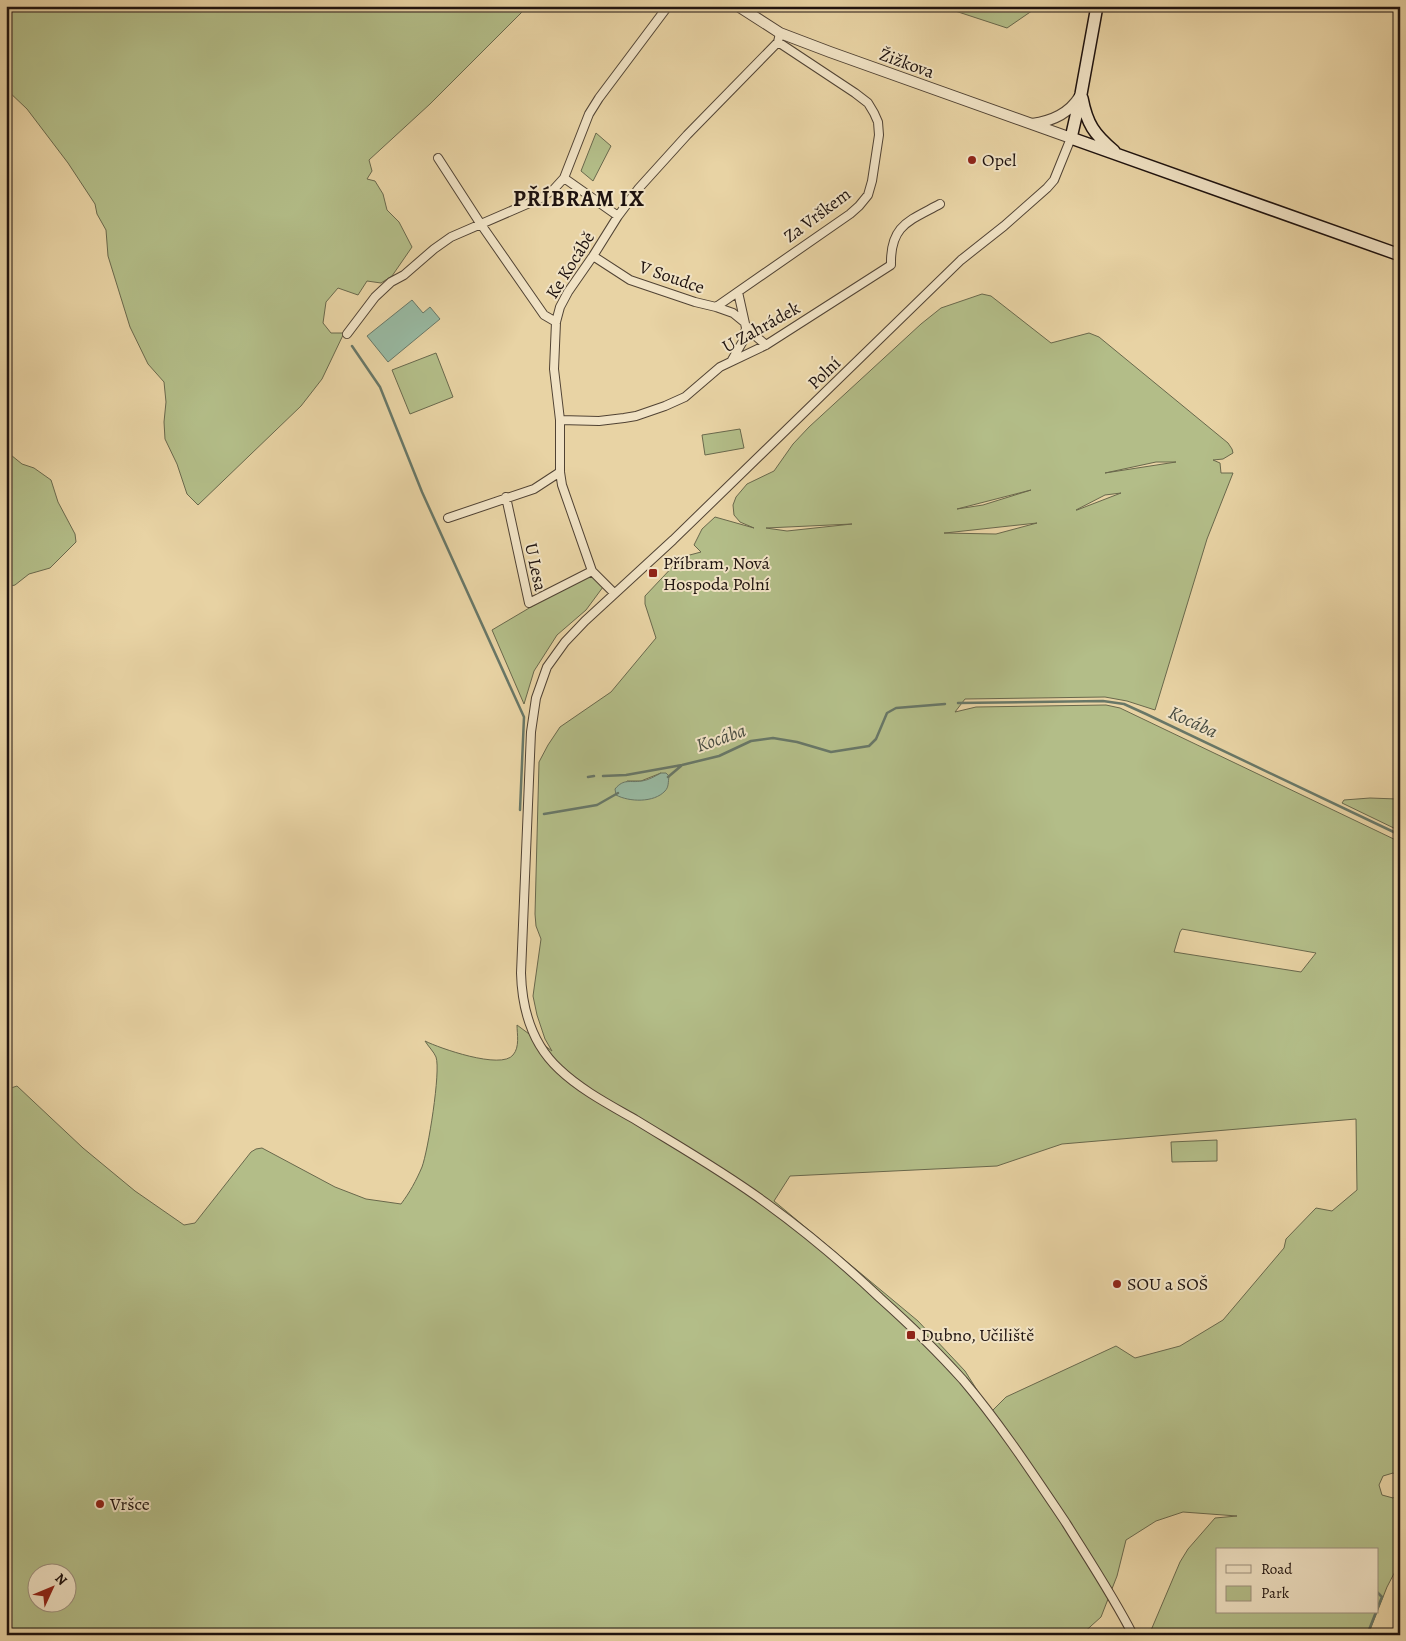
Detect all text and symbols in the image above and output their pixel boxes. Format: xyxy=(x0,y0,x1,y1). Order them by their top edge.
street label: Žižkova xyxy=(876,42,938,84)
place label: Opel xyxy=(982,148,1017,172)
marker: Opel xyxy=(966,154,978,166)
street label: Za Vrškem xyxy=(779,182,855,248)
district label: PŘÍBRAM IX xyxy=(513,184,645,214)
street label: Ke Kocábě xyxy=(540,227,600,303)
street label: V Soudce xyxy=(635,254,708,299)
street label: U Zahrádek xyxy=(718,296,804,358)
street label: Polní xyxy=(802,351,846,395)
street label: U Lesa xyxy=(519,541,553,594)
place label: Příbram, Nová Hospoda Polní xyxy=(663,551,770,596)
marker: Příbram, Nová Hospoda Polní xyxy=(647,567,659,579)
water label: Kocába xyxy=(1164,699,1222,745)
water label: Kocába xyxy=(693,717,750,759)
place label: SOU a SOŠ xyxy=(1127,1272,1208,1296)
marker: SOU a SOŠ xyxy=(1111,1278,1123,1290)
place label: Dubno, Učiliště xyxy=(921,1323,1034,1347)
marker: Dubno, Učiliště xyxy=(905,1329,917,1341)
place label: Vršce xyxy=(109,1492,150,1516)
marker: Vršce xyxy=(94,1498,106,1510)
legend xyxy=(1216,1548,1378,1614)
text: Road xyxy=(1261,1559,1293,1579)
north arrow xyxy=(28,1564,78,1614)
text: N xyxy=(51,1569,71,1590)
text: Park xyxy=(1261,1583,1290,1603)

